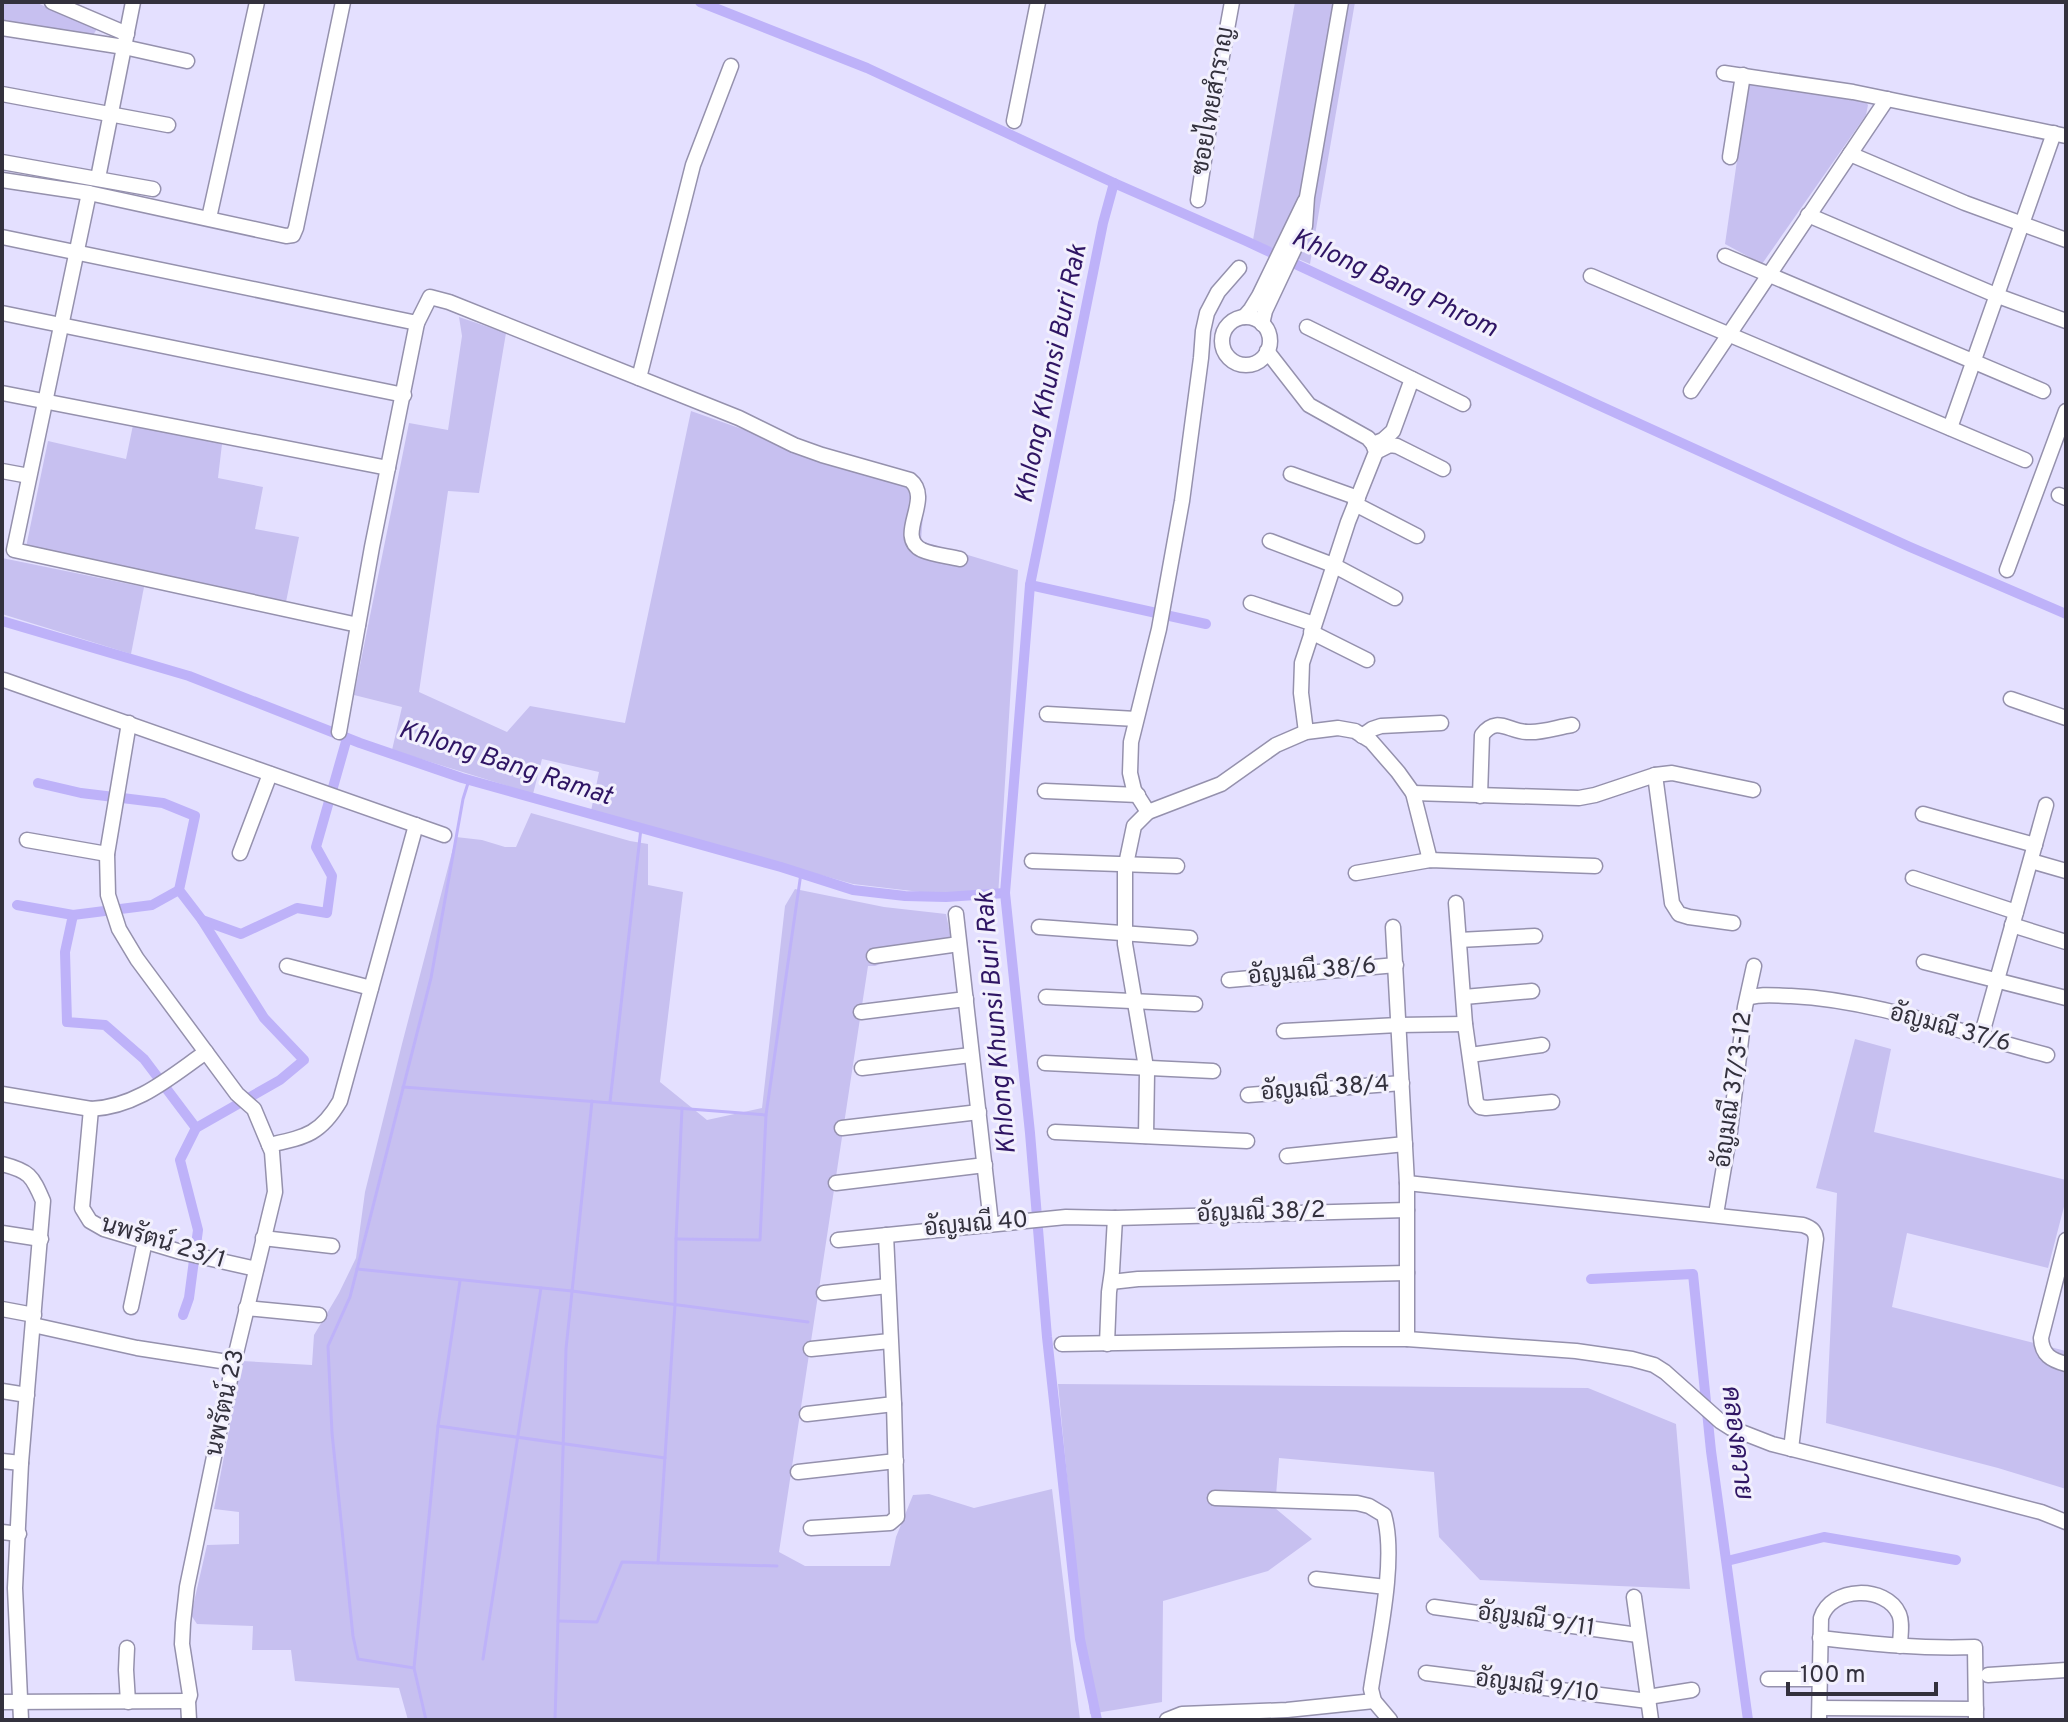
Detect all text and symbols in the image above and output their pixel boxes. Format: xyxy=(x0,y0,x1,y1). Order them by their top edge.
street label: ซอยไทยสำราญ xyxy=(1183,24,1242,178)
water label: Khlong Bang Phrom xyxy=(1286,222,1503,346)
water label: Khlong Khunsi Buri Rak xyxy=(1008,241,1096,506)
water label: Khlong Bang Ramat xyxy=(394,714,618,815)
water label: Khlong Khunsi Buri Rak xyxy=(969,889,1025,1156)
street label: อัญมณี 38/6 xyxy=(1246,949,1377,993)
street label: อัญมณี 37/6 xyxy=(1886,996,2015,1060)
street label: อัญมณี 37/3-12 xyxy=(1706,1010,1760,1170)
street label: อัญมณี 38/4 xyxy=(1259,1068,1391,1108)
street label: อัญมณี 38/2 xyxy=(1196,1194,1326,1230)
street label: อัญมณี 40 xyxy=(922,1204,1029,1245)
street label: นพรัตน์ 23/1 xyxy=(97,1207,230,1276)
street label: นพรัตน์ 23 xyxy=(197,1346,252,1459)
water label: คลองควาย xyxy=(1713,1384,1759,1502)
street label: อัญมณี 9/11 xyxy=(1475,1596,1597,1644)
scale bar xyxy=(1788,1646,1936,1696)
text: 100 m xyxy=(1800,1661,1866,1691)
street label: อัญมณี 9/10 xyxy=(1473,1663,1601,1709)

